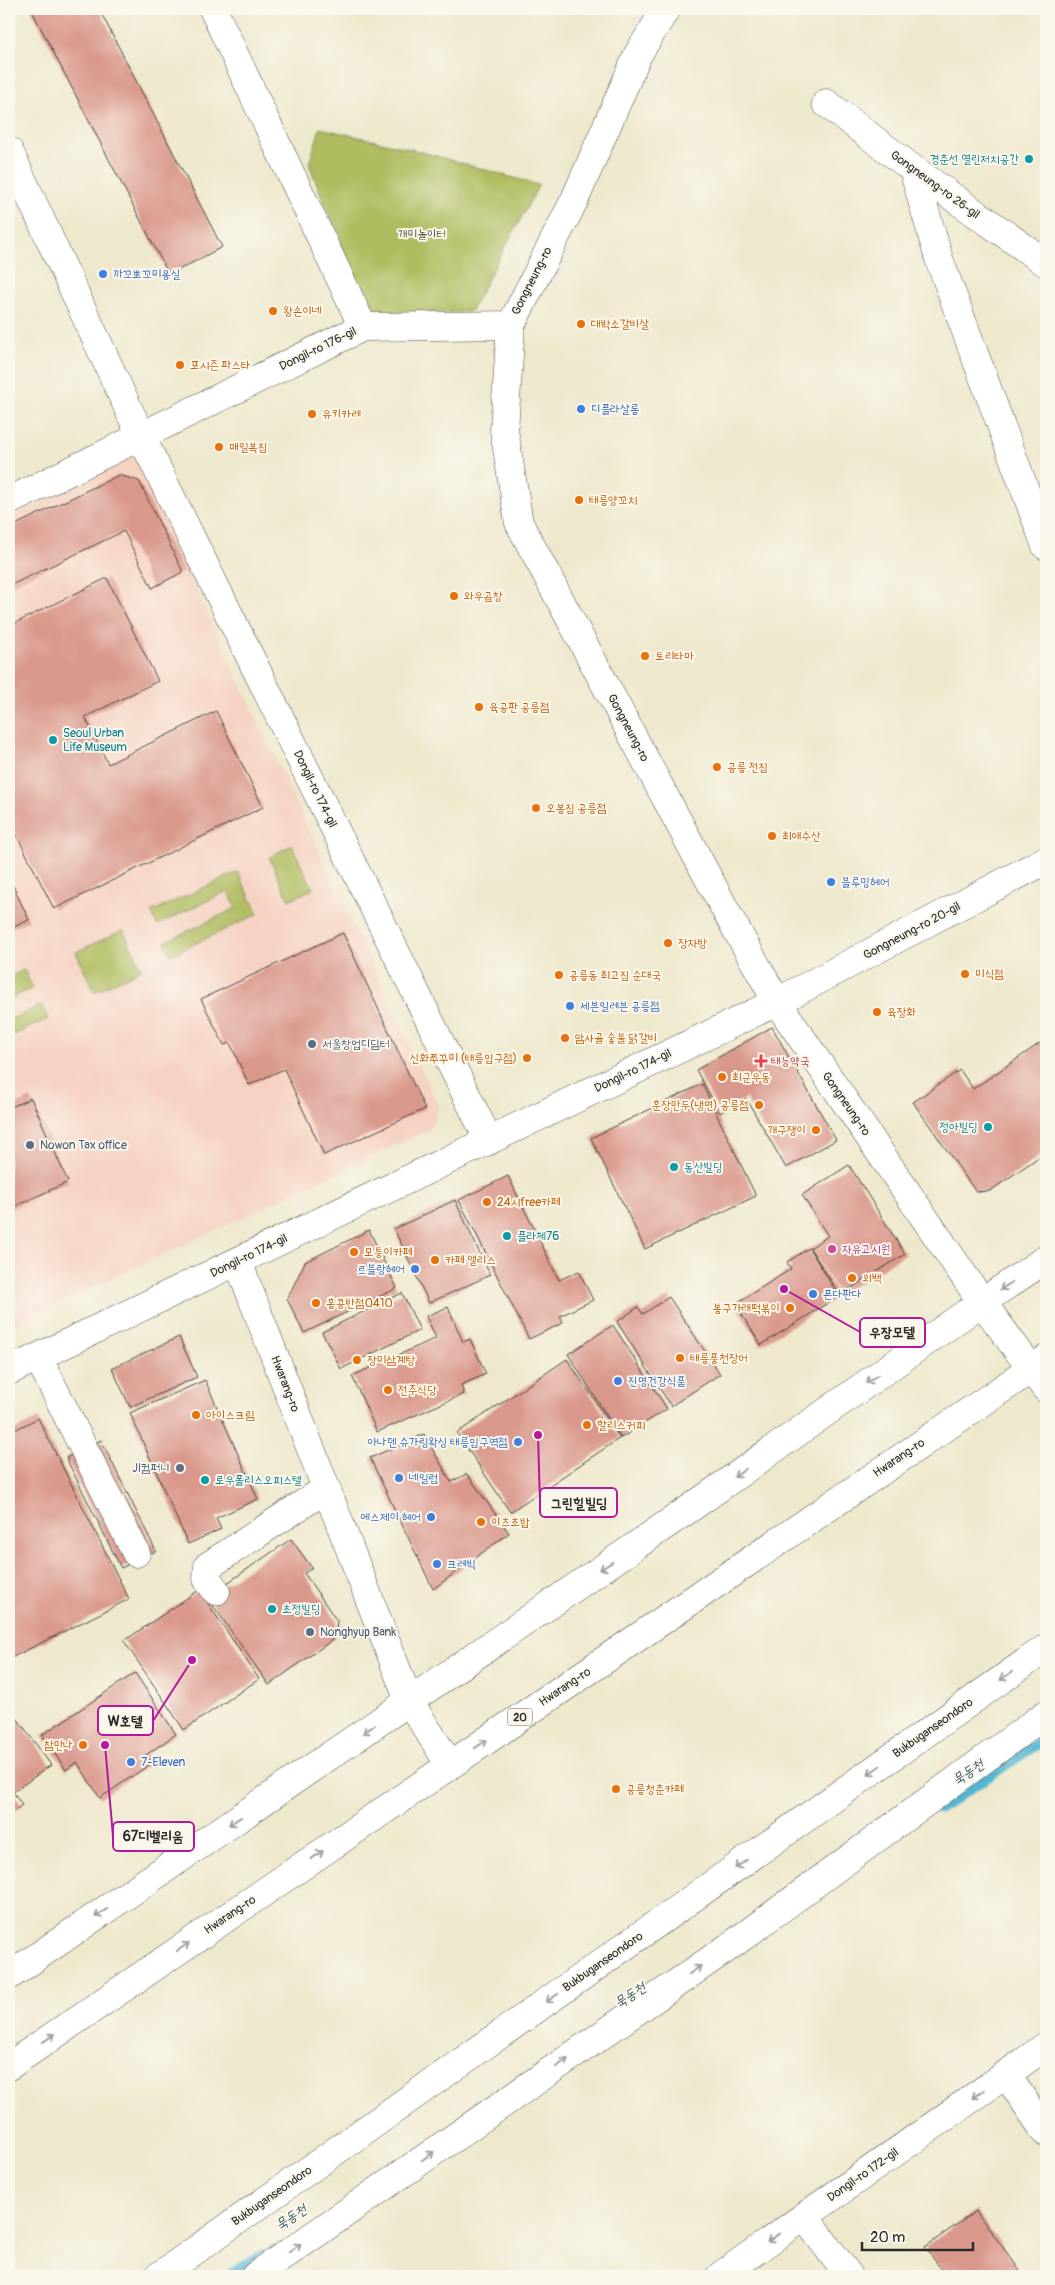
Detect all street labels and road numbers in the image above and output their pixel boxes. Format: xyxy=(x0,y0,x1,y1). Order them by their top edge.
street label: Gongneung-ro 26-gil xyxy=(887,148,983,223)
street label: Gongneung-ro xyxy=(508,244,556,317)
street label: Dongil-ro 176-gil xyxy=(277,324,359,374)
street label: Gongneung-ro xyxy=(604,692,652,765)
street label: Dongil-ro 174-gil xyxy=(290,748,340,830)
street label: Gongneung-ro 20-gil xyxy=(861,899,963,963)
street label: Dongil-ro 174-gil xyxy=(592,1046,674,1096)
street label: Gongneung-ro xyxy=(819,1069,874,1139)
street label: Dongil-ro 174-gil xyxy=(208,1231,290,1281)
street label: Hwarang-ro xyxy=(267,1354,303,1415)
street label: Hwarang-ro xyxy=(870,1435,928,1481)
street label: Hwarang-ro xyxy=(536,1664,594,1710)
street label: Bukbuganseondoro xyxy=(890,1694,976,1761)
road number: 20 xyxy=(508,1708,532,1725)
street label: Hwarang-ro xyxy=(201,1892,259,1938)
street label: Bukbuganseondoro xyxy=(560,1928,646,1995)
street label: Dongil-ro 172-gil xyxy=(824,2145,902,2205)
street label: Bukbuganseondoro xyxy=(229,2162,315,2229)

